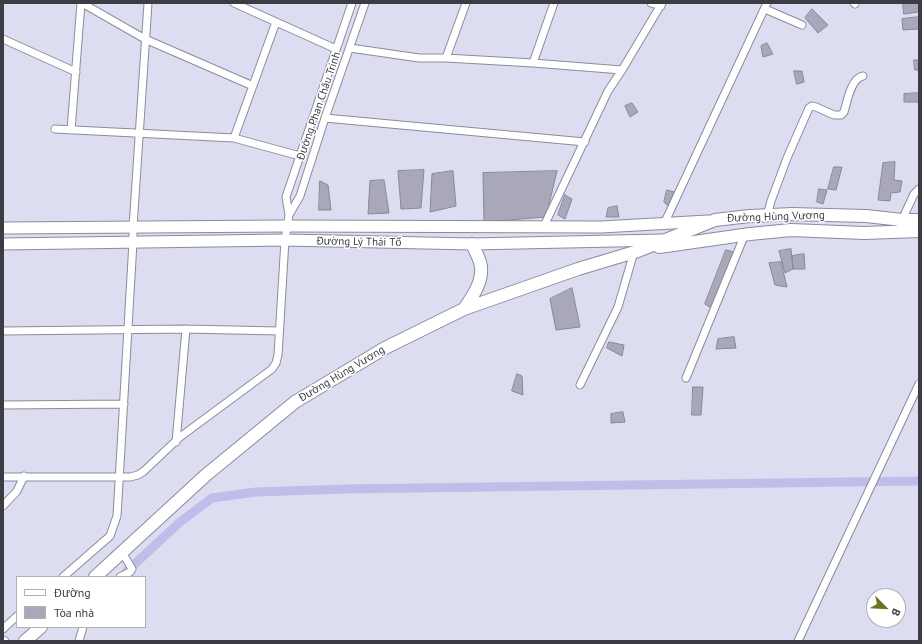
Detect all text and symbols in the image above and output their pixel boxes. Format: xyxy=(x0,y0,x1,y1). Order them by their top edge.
street label: Đường Phan Châu Trinh xyxy=(294,50,344,162)
street label: Đường Hùng Vương xyxy=(727,209,825,225)
street label: Đường Lý Thái Tổ xyxy=(316,235,402,249)
street label: Đường Hùng Vương xyxy=(297,343,387,405)
legend xyxy=(16,576,146,628)
text: Đường xyxy=(54,585,91,600)
north arrow xyxy=(866,588,906,628)
text: Tòa nhà xyxy=(54,605,94,620)
text: B xyxy=(888,607,904,618)

